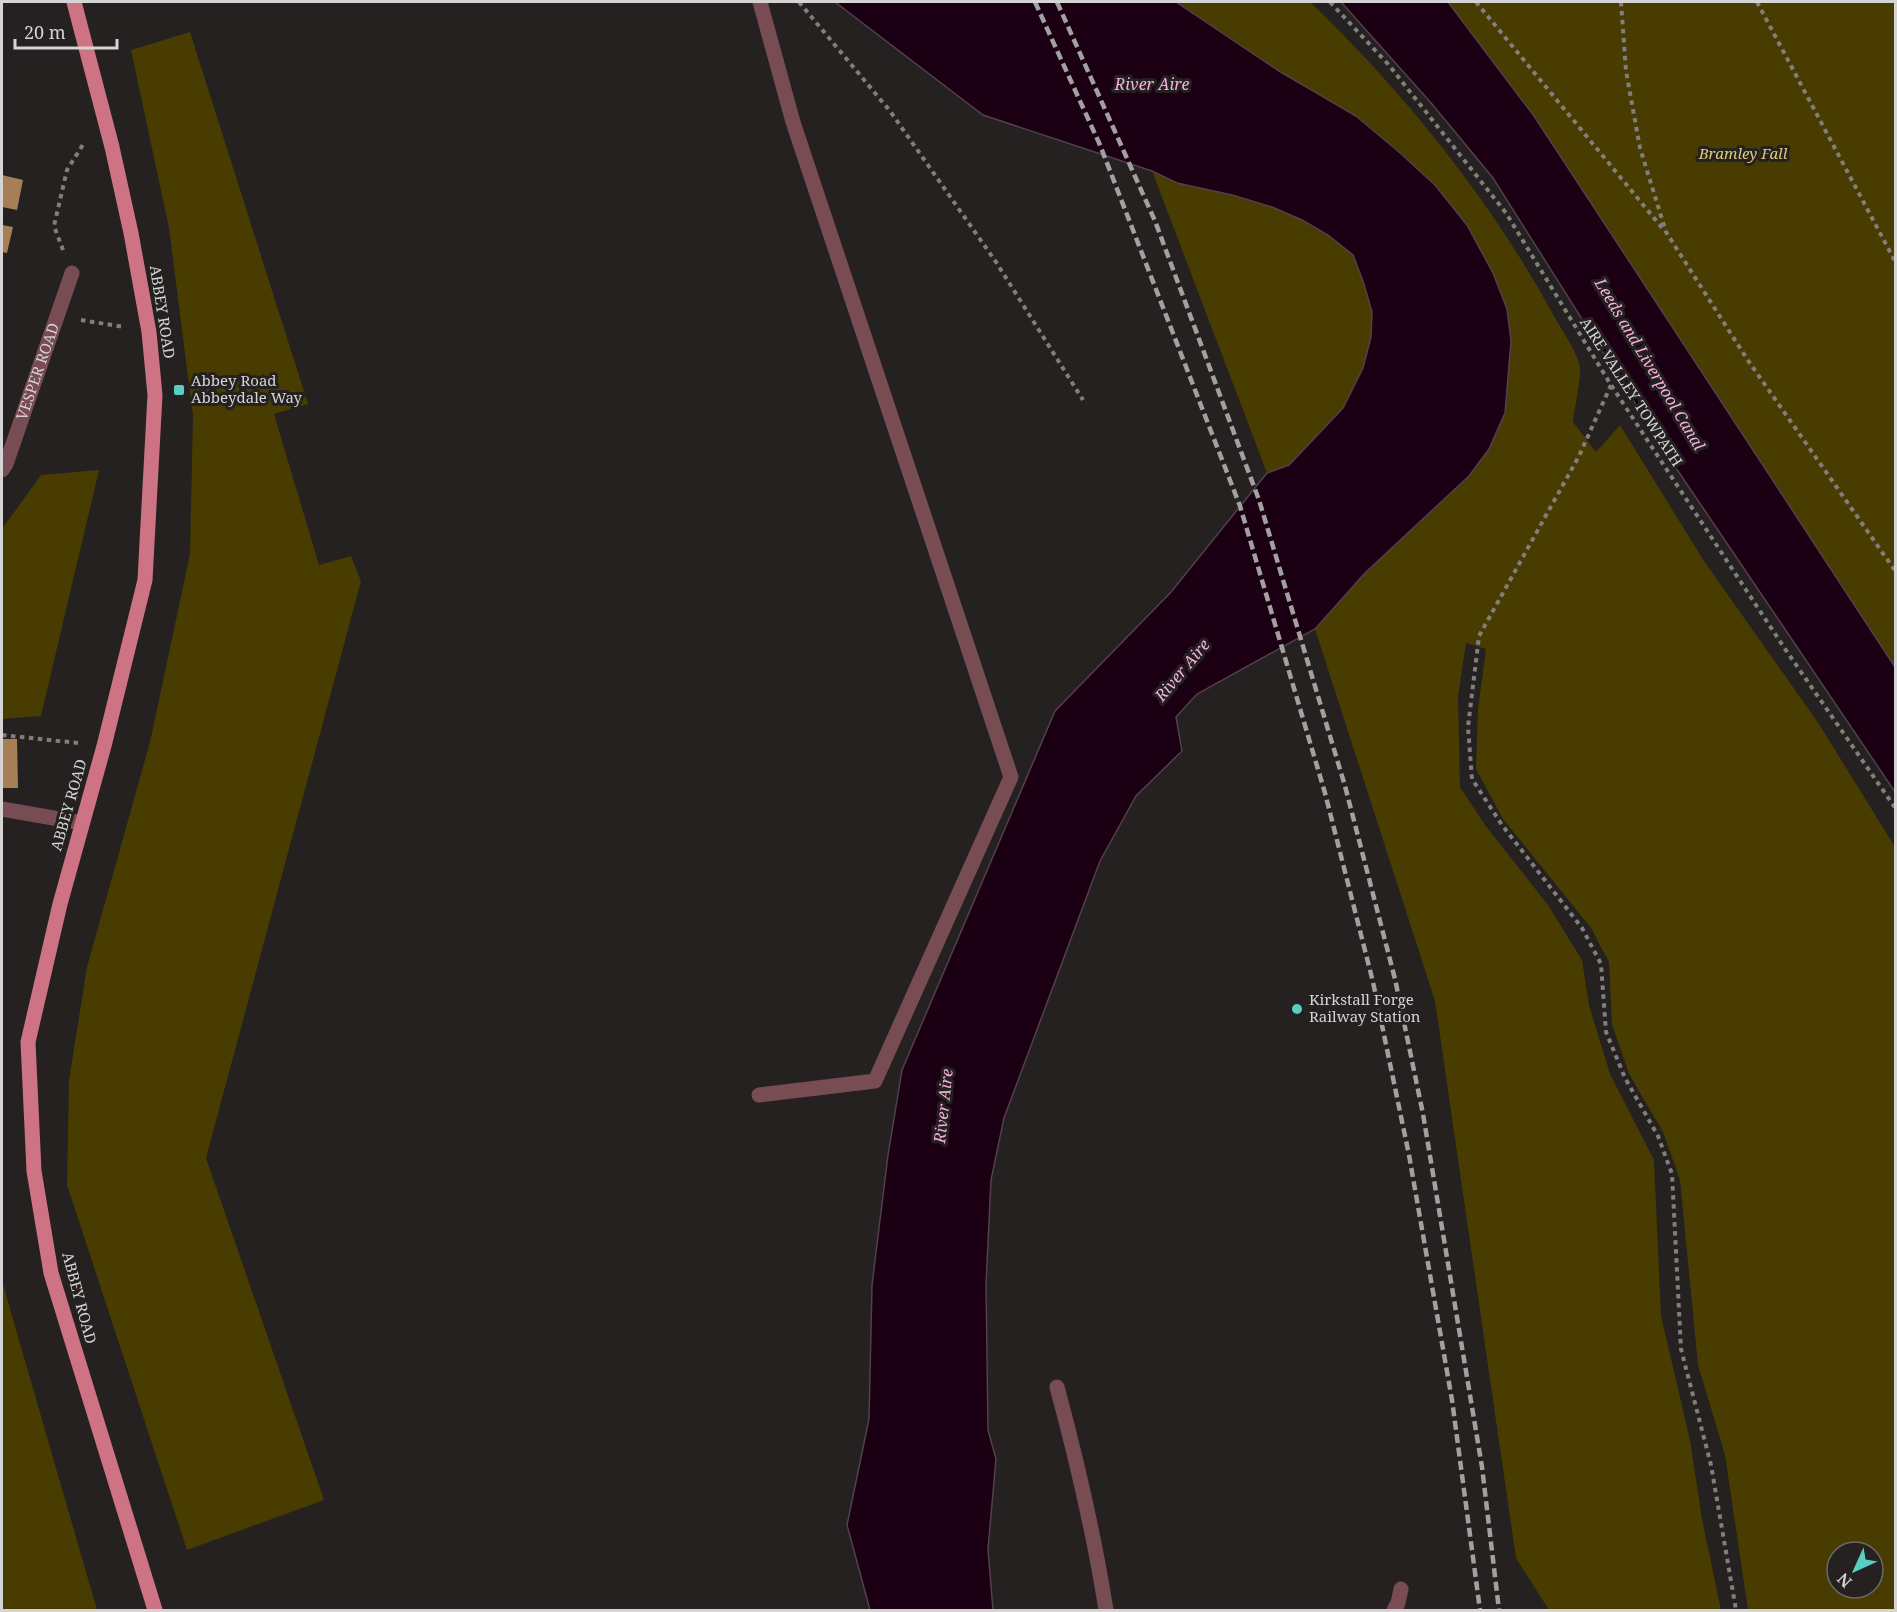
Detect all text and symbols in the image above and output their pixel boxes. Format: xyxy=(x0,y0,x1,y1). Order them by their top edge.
scale bar xyxy=(15,12,117,50)
text: 20 m xyxy=(24,20,66,44)
water label: River Aire xyxy=(1114,73,1190,95)
park label: Bramley Fall xyxy=(1698,143,1788,163)
street label: ABBEY ROAD xyxy=(146,264,180,360)
water label: Leeds and Liverpool Canal xyxy=(1589,273,1710,454)
street label: AIRE VALLEY TOWPATH xyxy=(1576,313,1688,470)
street label: VESPER ROAD xyxy=(11,320,63,423)
place label: Abbey Road Abbeydale Way xyxy=(191,370,303,407)
marker: Abbey Road Abbeydale Way xyxy=(172,383,186,397)
water label: River Aire xyxy=(1149,634,1215,707)
street label: ABBEY ROAD xyxy=(45,757,91,853)
place label: Kirkstall Forge Railway Station xyxy=(1309,989,1421,1026)
marker: Kirkstall Forge Railway Station xyxy=(1290,1002,1304,1016)
water label: River Aire xyxy=(928,1068,958,1145)
street label: ABBEY ROAD xyxy=(58,1250,102,1346)
north arrow xyxy=(1825,1540,1885,1600)
text: N xyxy=(1832,1568,1857,1593)

